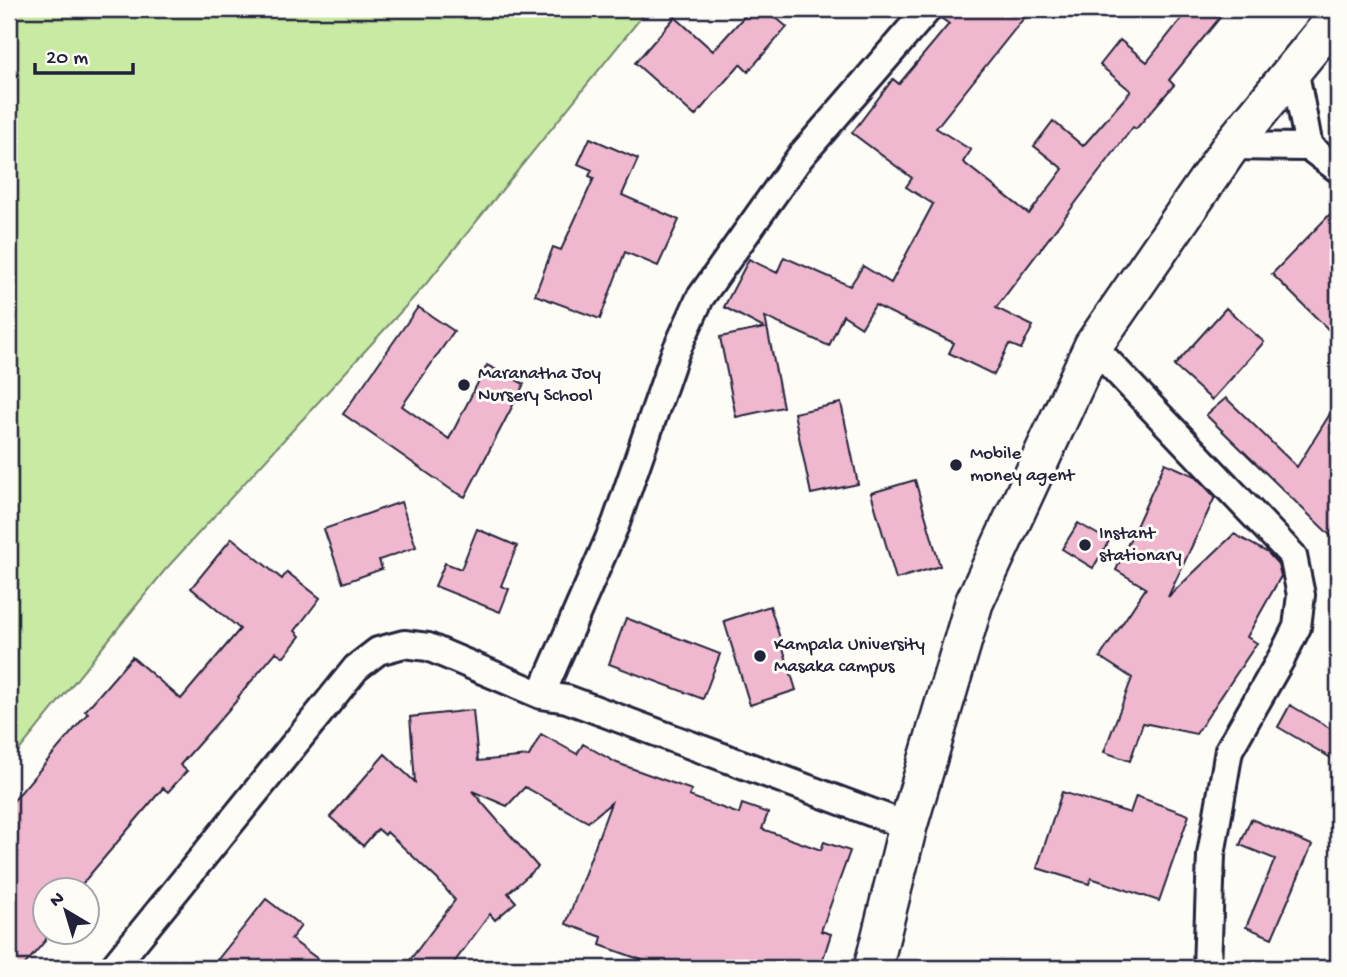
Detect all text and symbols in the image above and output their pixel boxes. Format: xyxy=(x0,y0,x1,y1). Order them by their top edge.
scale bar xyxy=(35,32,133,76)
text: 20 m xyxy=(46,47,88,72)
place label: Maranatha Joy Nursery School xyxy=(478,363,602,408)
marker: Maranatha Joy Nursery School xyxy=(456,377,472,393)
place label: Mobile money agent xyxy=(970,443,1076,488)
marker: Mobile money agent xyxy=(948,457,964,473)
place label: Instant stationary xyxy=(1099,523,1182,568)
marker: Instant stationary xyxy=(1077,537,1093,553)
place label: Kampala University Masaka campus xyxy=(774,634,926,679)
marker: Kampala University Masaka campus xyxy=(752,648,768,664)
north arrow xyxy=(32,876,102,946)
text: N xyxy=(46,887,70,913)

